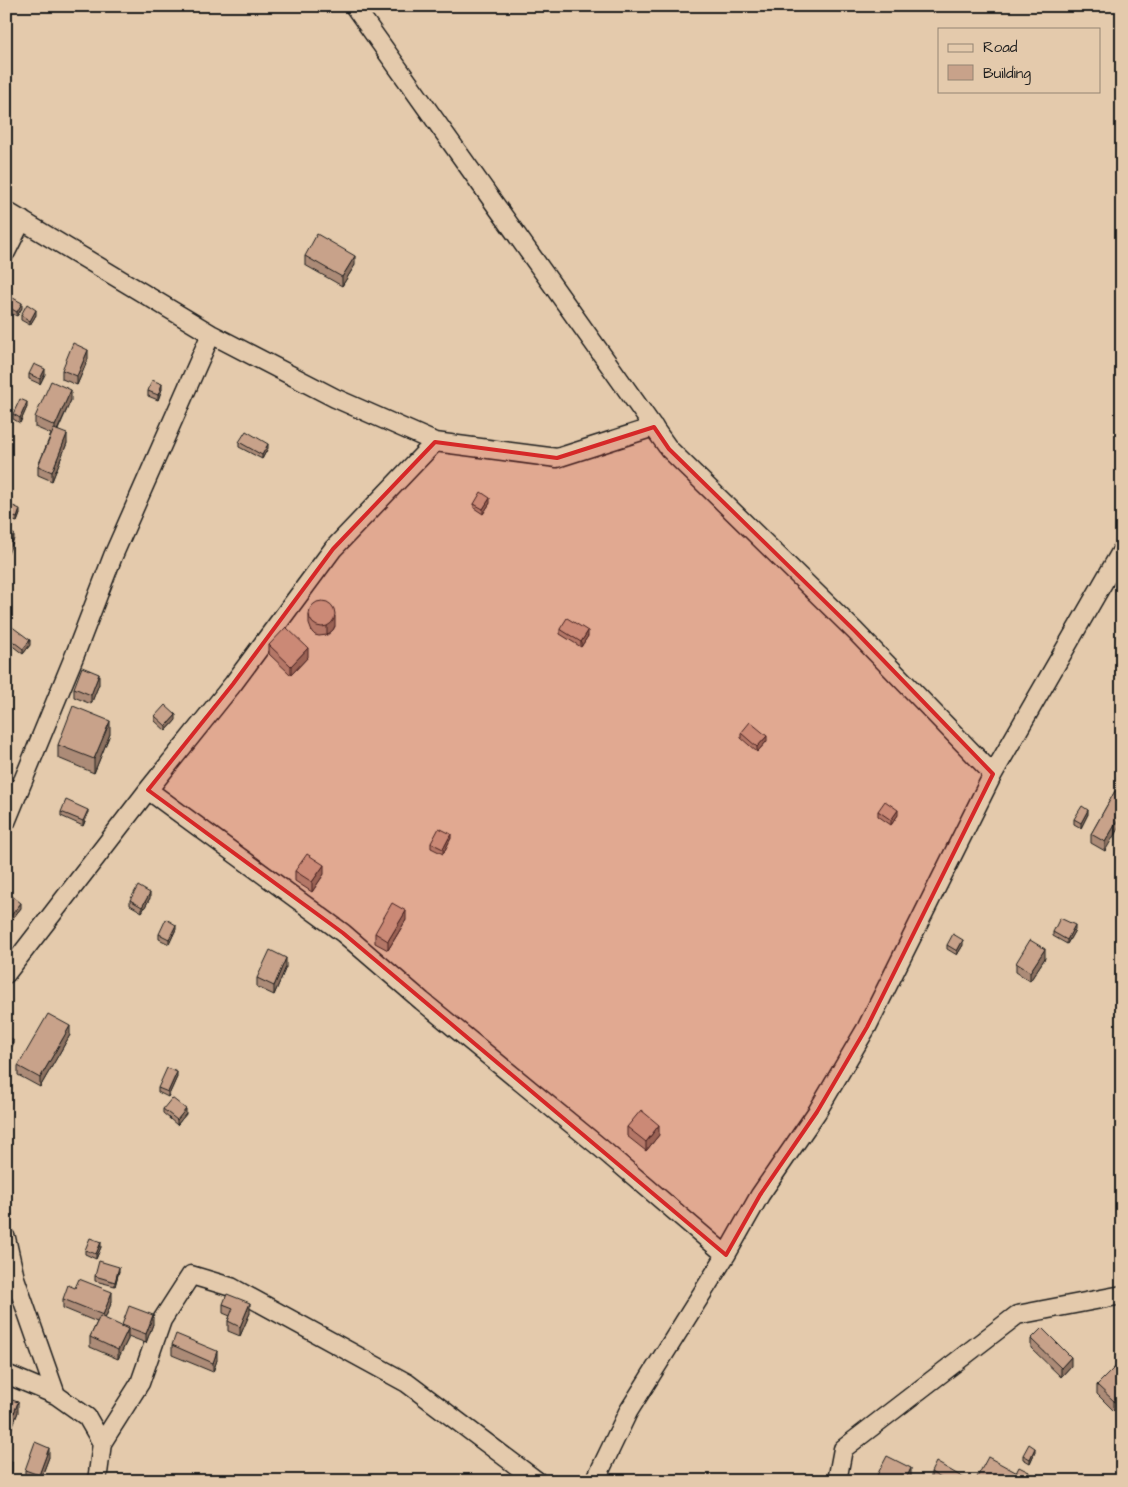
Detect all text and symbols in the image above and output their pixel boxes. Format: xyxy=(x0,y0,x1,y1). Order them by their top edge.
legend xyxy=(938,28,1100,92)
text: Road xyxy=(983,37,1018,58)
text: Building xyxy=(983,63,1031,85)

